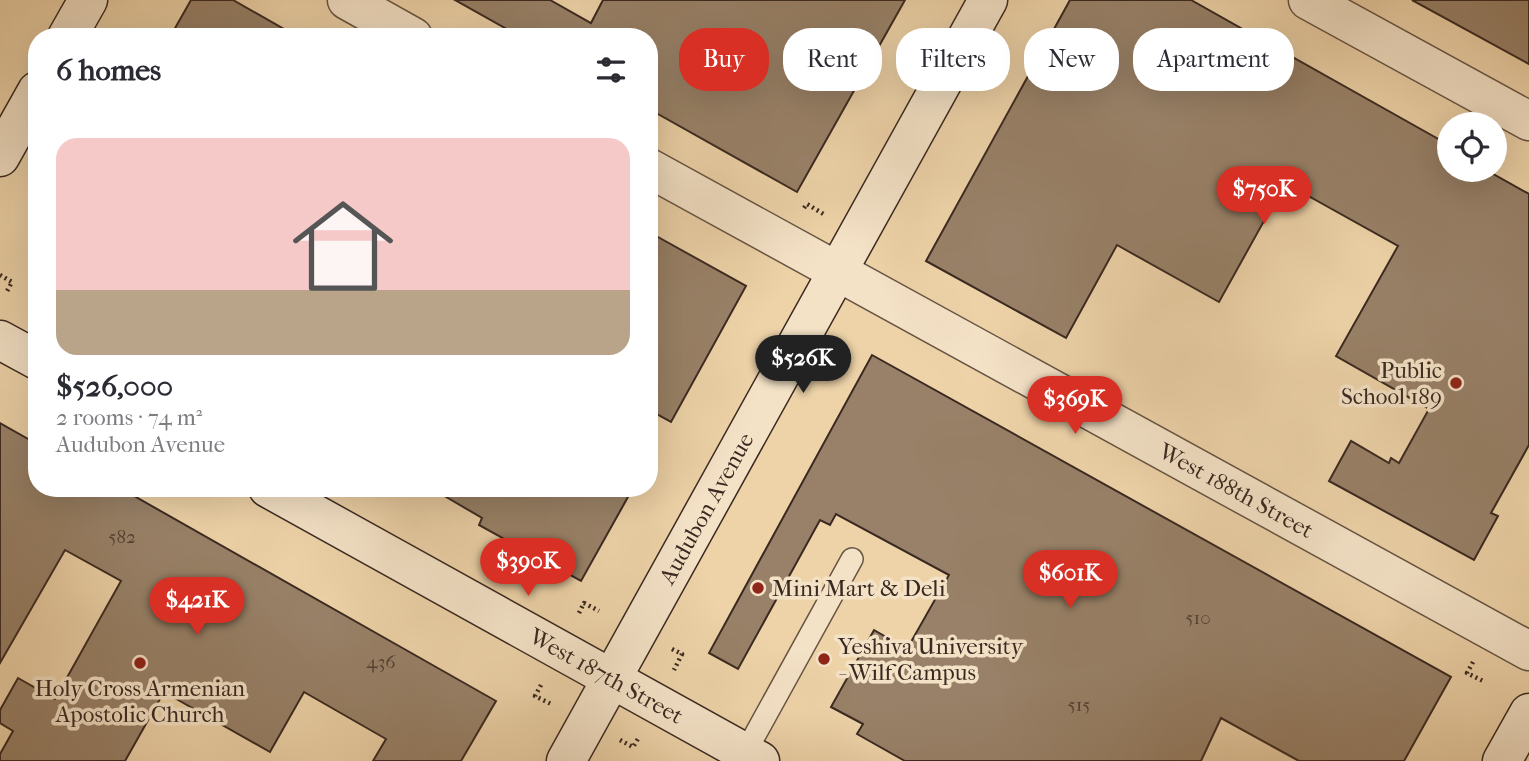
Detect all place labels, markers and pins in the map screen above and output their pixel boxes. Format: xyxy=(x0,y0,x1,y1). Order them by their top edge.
pin: $750K xyxy=(1215,166,1313,226)
pin: $526K xyxy=(754,336,852,395)
place label: Public School 189 xyxy=(1341,357,1442,410)
marker: Public School 189 xyxy=(1448,375,1464,391)
pin: $369K xyxy=(1026,376,1124,436)
pin: $390K xyxy=(479,538,577,598)
pin: $601K xyxy=(1021,550,1119,610)
place label: Mini Mart & Deli xyxy=(772,575,946,602)
pin: $421K xyxy=(148,578,246,637)
marker: Mini Mart & Deli xyxy=(750,580,766,596)
place label: Yeshiva University - Wilf Campus xyxy=(837,633,1024,686)
marker: Yeshiva University - Wilf Campus xyxy=(816,651,832,667)
marker: Holy Cross Armenian Apostolic Church xyxy=(132,655,148,671)
place label: Holy Cross Armenian Apostolic Church xyxy=(35,675,246,728)

